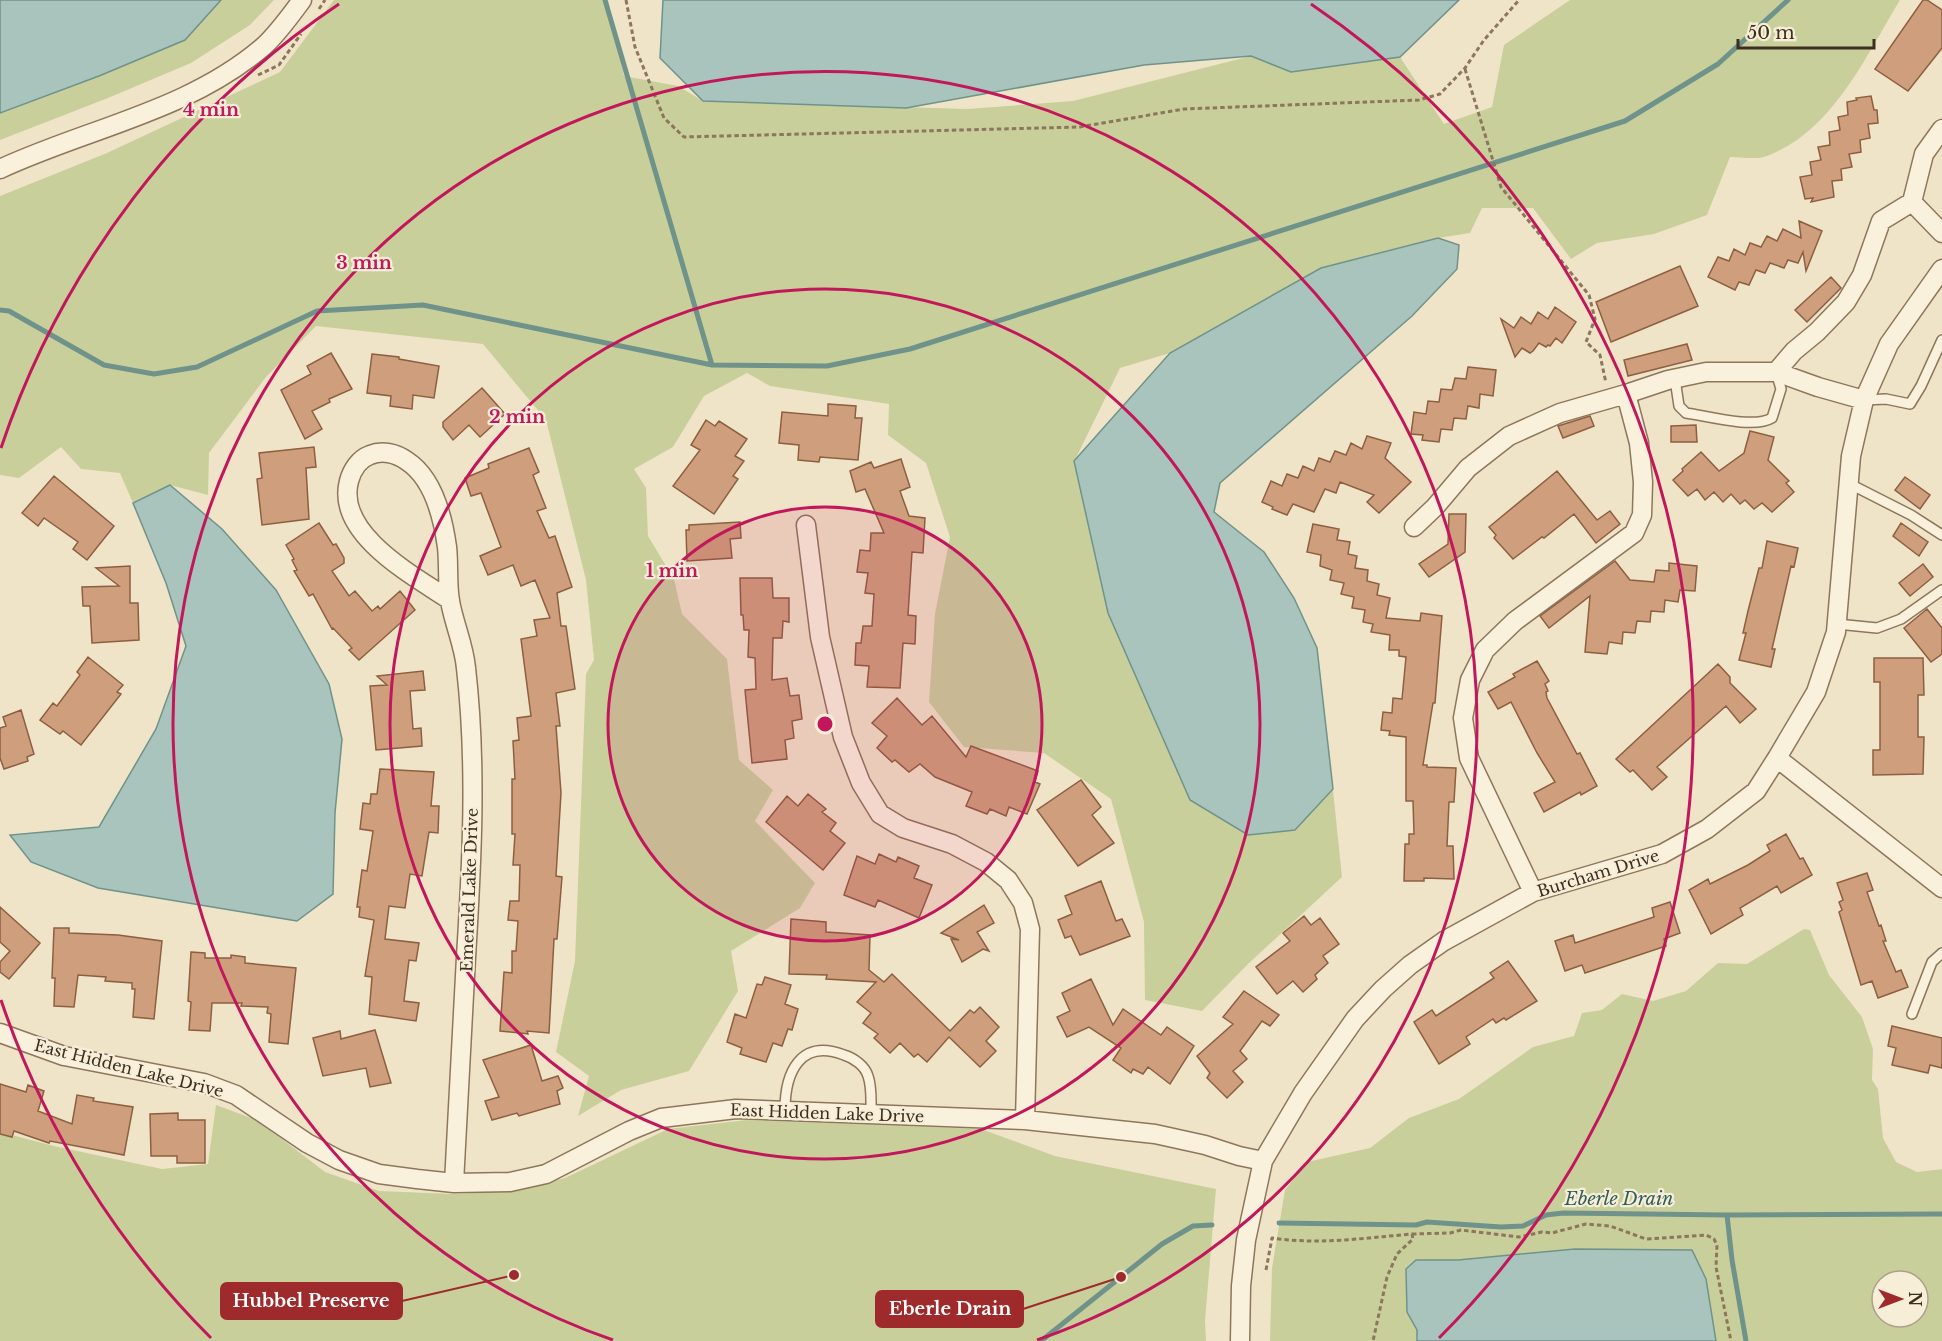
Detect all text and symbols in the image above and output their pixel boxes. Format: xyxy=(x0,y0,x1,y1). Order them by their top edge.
scale bar xyxy=(1738,12,1874,50)
text: 50 m xyxy=(1747,22,1795,44)
text: 4 min xyxy=(183,99,239,121)
text: 3 min xyxy=(336,252,392,274)
text: 2 min xyxy=(489,406,545,428)
text: 1 min xyxy=(646,560,698,582)
centre of rings xyxy=(815,714,835,734)
street label: Emerald Lake Drive xyxy=(456,808,482,972)
street label: Burcham Drive xyxy=(1535,845,1661,901)
street label: East Hidden Lake Drive xyxy=(32,1035,226,1101)
street label: East Hidden Lake Drive xyxy=(730,1100,924,1126)
water label: Eberle Drain xyxy=(1564,1188,1673,1210)
north arrow xyxy=(1870,1269,1930,1329)
callout: Hubbel Preserve xyxy=(221,1283,402,1319)
text: Hubbel Preserve xyxy=(233,1290,389,1312)
callout: Eberle Drain xyxy=(876,1291,1023,1327)
text: N xyxy=(1905,1291,1925,1307)
text: Eberle Drain xyxy=(889,1298,1011,1320)

